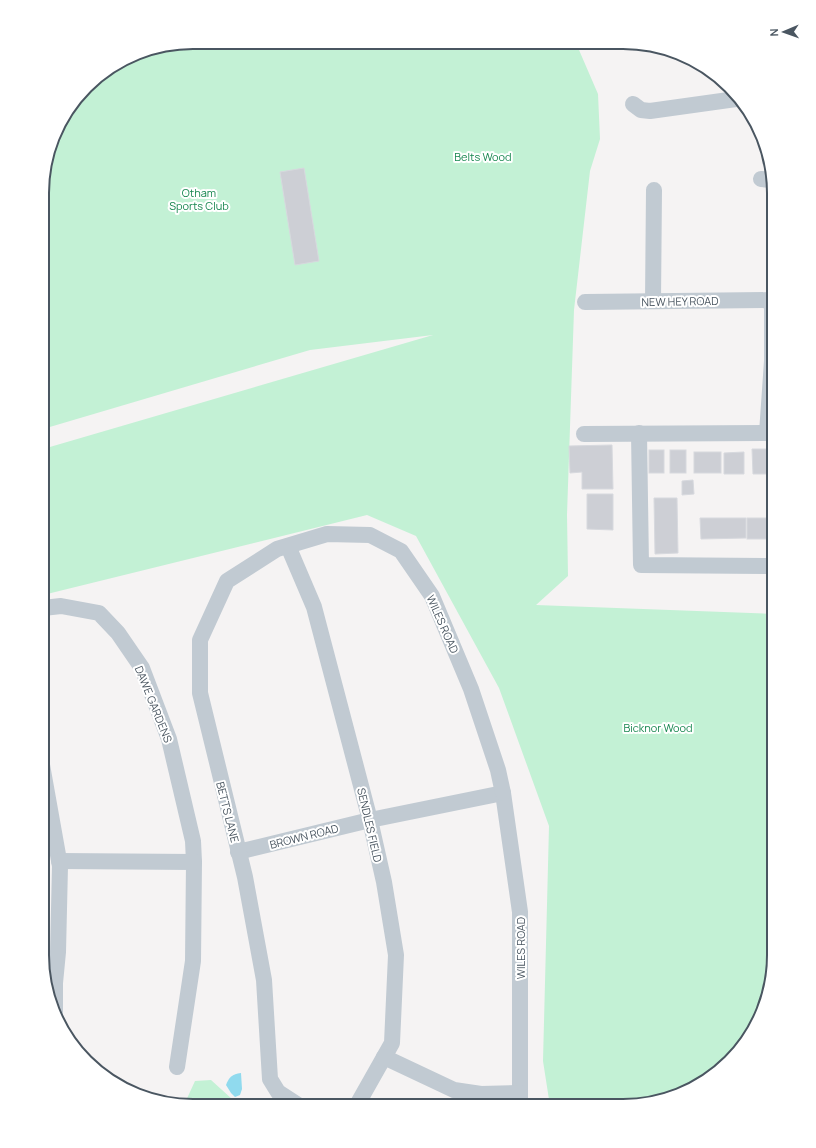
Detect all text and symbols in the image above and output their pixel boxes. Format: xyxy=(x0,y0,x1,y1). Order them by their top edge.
north arrow xyxy=(764,12,804,52)
text: N xyxy=(766,28,781,37)
park label: Belts Wood xyxy=(454,149,512,164)
park label: Otham Sports Club xyxy=(169,185,229,213)
street label: NEW HEY ROAD xyxy=(641,293,719,309)
street label: WILES ROAD xyxy=(423,592,463,656)
street label: DAWE GARDENS xyxy=(132,663,176,745)
park label: Bicknor Wood xyxy=(623,720,693,735)
street label: BETTS LANE xyxy=(213,780,243,844)
street label: SENDLES FIELD xyxy=(354,786,386,864)
street label: BROWN ROAD xyxy=(268,820,340,852)
street label: WILES ROAD xyxy=(513,917,528,979)

